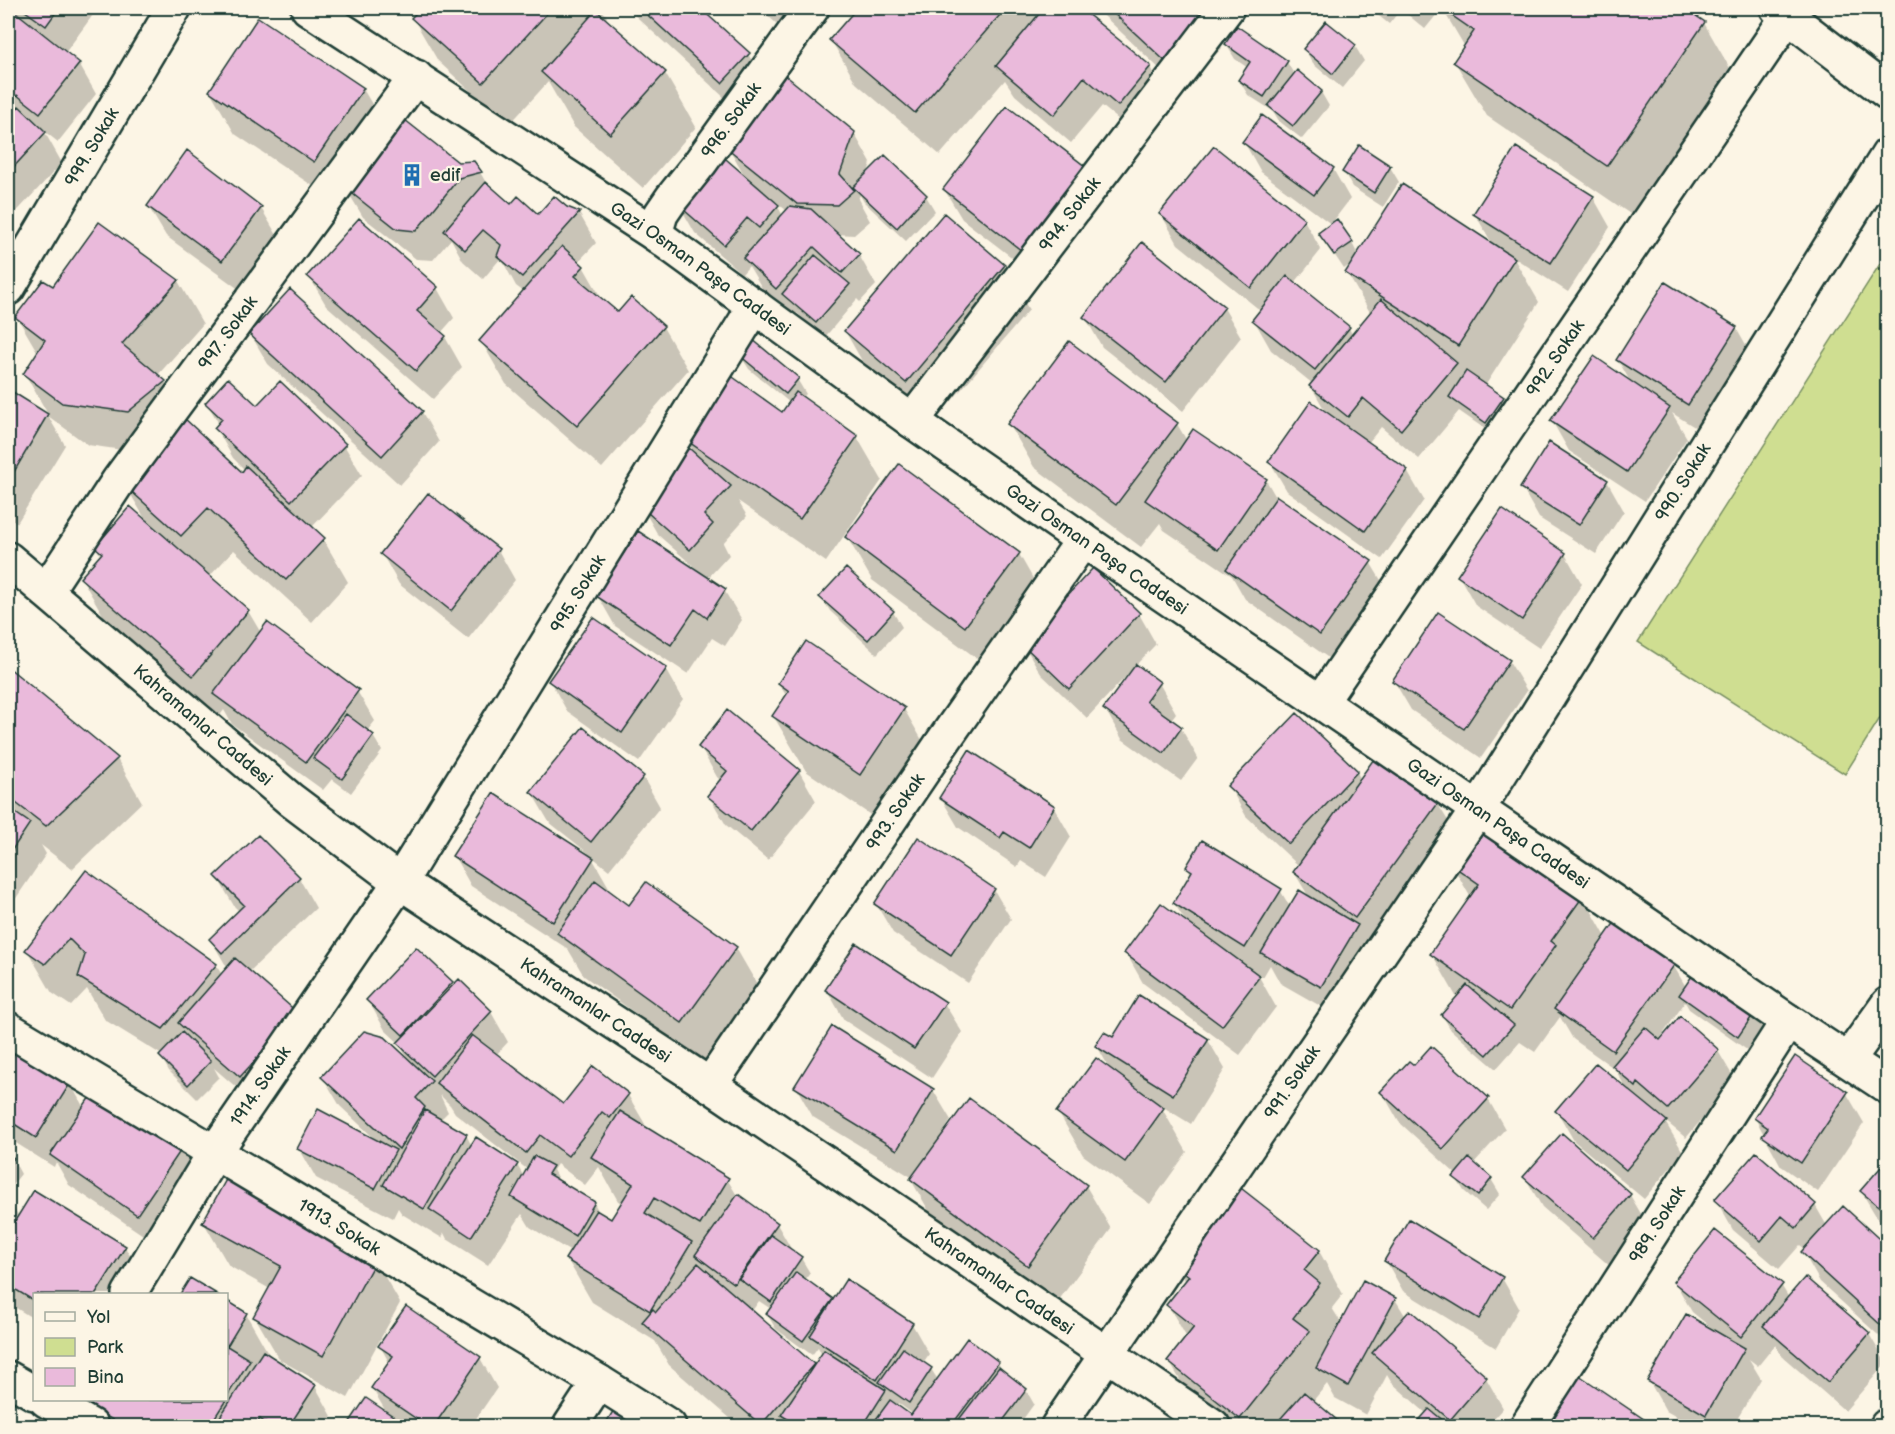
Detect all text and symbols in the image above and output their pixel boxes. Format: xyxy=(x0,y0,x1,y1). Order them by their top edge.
street label: 996. Sokak xyxy=(697,78,765,162)
street label: 999. Sokak xyxy=(60,104,123,190)
building icon: edif xyxy=(399,162,425,188)
place label: edif xyxy=(430,165,461,186)
street label: 994. Sokak xyxy=(1034,173,1105,256)
street label: Gazi Osman Paşa Caddesi xyxy=(606,197,795,340)
street label: 997. Sokak xyxy=(194,291,262,374)
street label: 992. Sokak xyxy=(1522,316,1589,400)
street label: 990. Sokak xyxy=(1651,439,1715,525)
street label: Gazi Osman Paşa Caddesi xyxy=(1002,479,1192,619)
street label: 995. Sokak xyxy=(546,551,610,637)
street label: Kahramanlar Caddesi xyxy=(129,660,277,790)
street label: Gazi Osman Paşa Caddesi xyxy=(1403,754,1594,893)
street label: 993. Sokak xyxy=(862,769,929,854)
street label: Kahramanlar Caddesi xyxy=(516,953,675,1067)
street label: 991. Sokak xyxy=(1260,1041,1325,1123)
street label: 1914. Sokak xyxy=(226,1042,295,1130)
street label: 989. Sokak xyxy=(1624,1181,1690,1267)
street label: 1913. Sokak xyxy=(294,1194,384,1260)
street label: Kahramanlar Caddesi xyxy=(920,1223,1078,1339)
legend xyxy=(33,1293,228,1401)
text: Yol xyxy=(86,1307,110,1328)
text: Park xyxy=(87,1337,123,1358)
text: Bina xyxy=(87,1367,124,1388)

